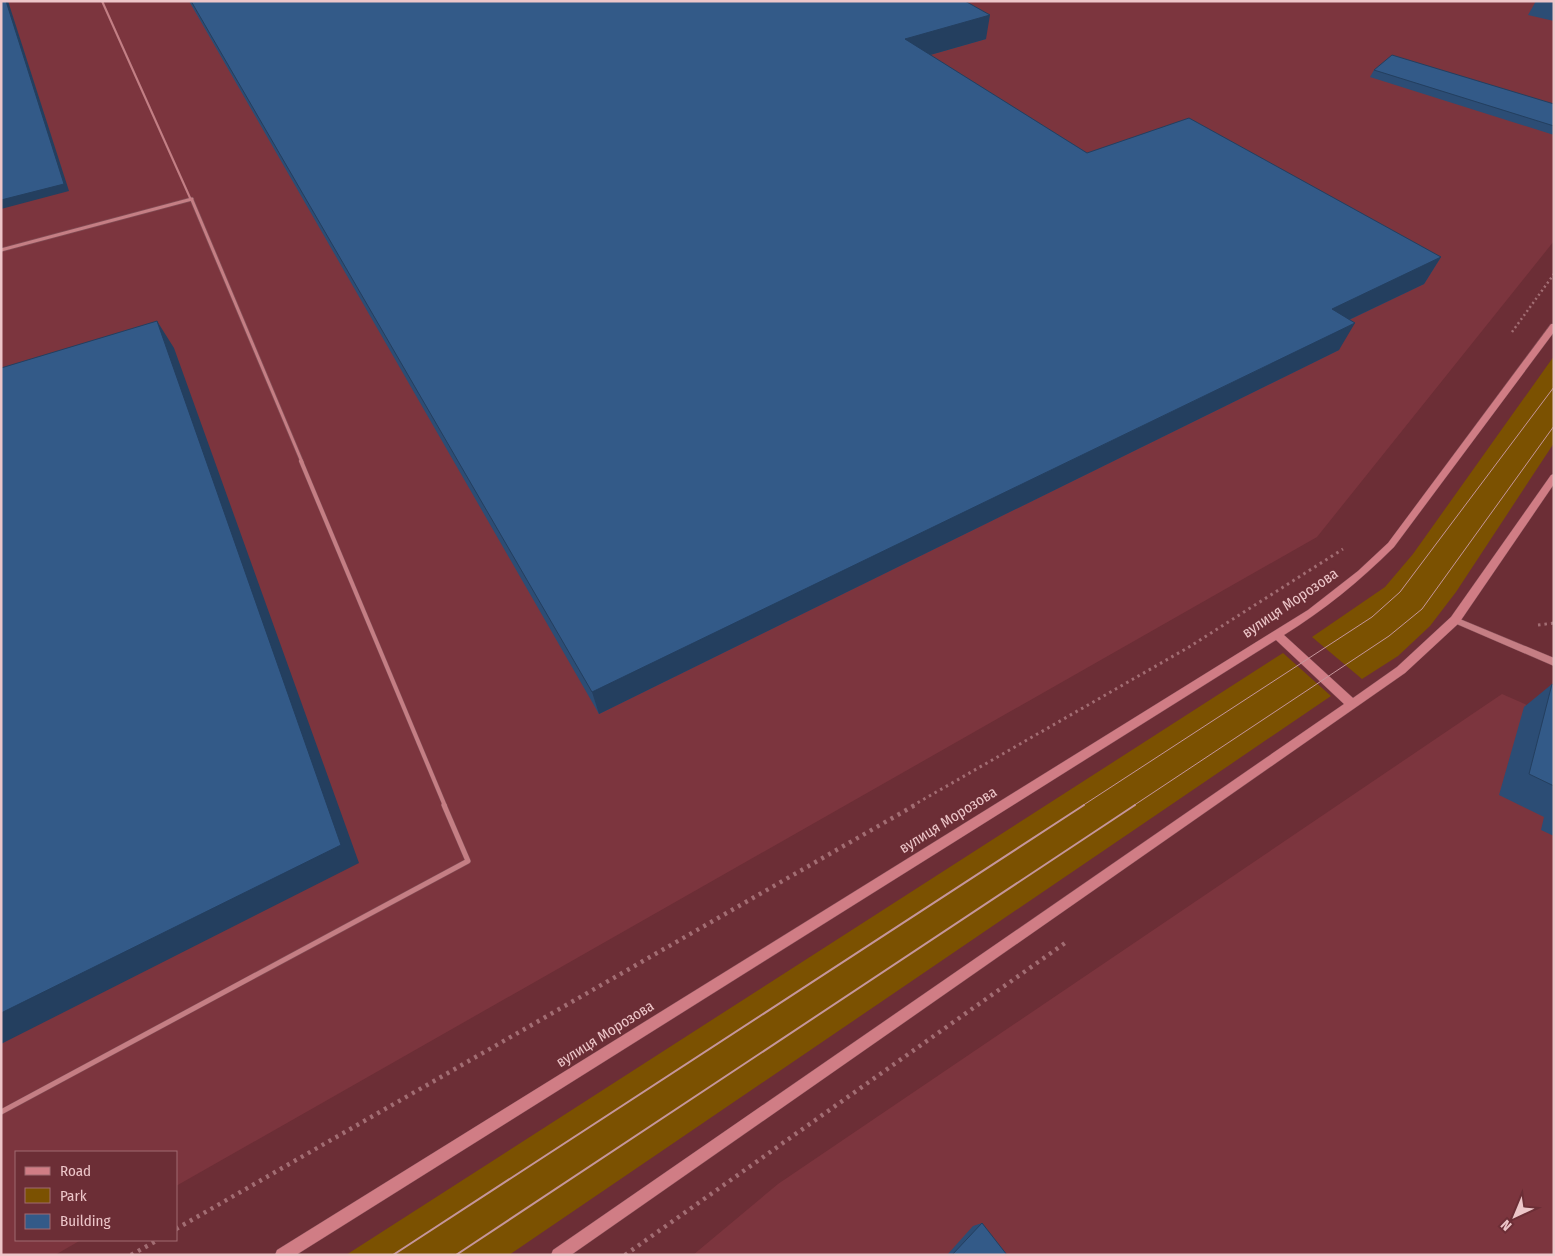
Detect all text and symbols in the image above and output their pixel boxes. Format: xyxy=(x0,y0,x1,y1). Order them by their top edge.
street label: вулиця Морозова xyxy=(1239,564,1341,642)
street label: вулиця Морозова xyxy=(896,783,1000,857)
street label: вулиця Морозова xyxy=(553,997,657,1071)
legend xyxy=(15,1151,178,1241)
text: Road xyxy=(60,1162,91,1180)
text: Park xyxy=(60,1187,87,1205)
north arrow xyxy=(1490,1191,1540,1241)
text: Building xyxy=(60,1212,111,1230)
text: N xyxy=(1497,1216,1515,1234)

